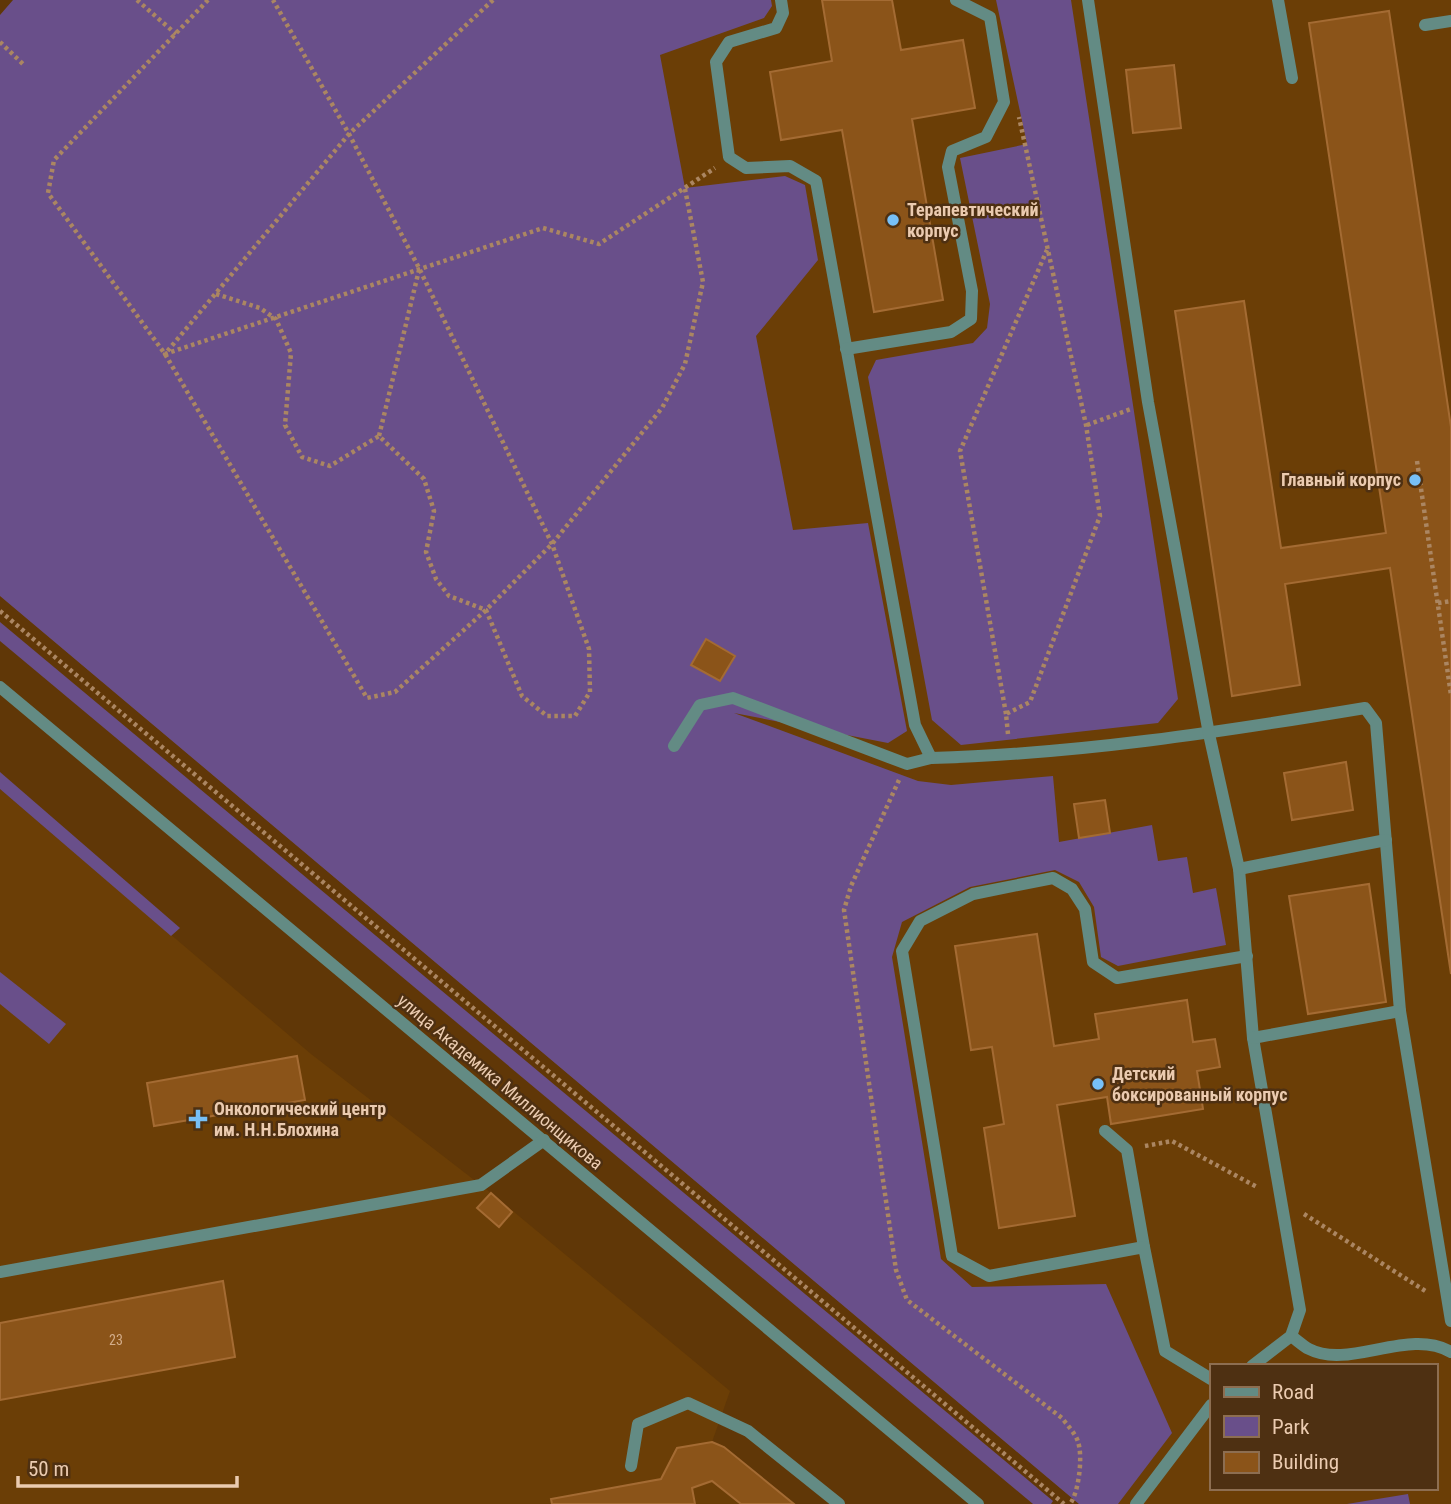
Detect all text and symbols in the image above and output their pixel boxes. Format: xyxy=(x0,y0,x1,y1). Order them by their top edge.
place label: Терапевтический корпус xyxy=(907,199,1038,241)
marker: Терапевтический корпус xyxy=(885,212,901,228)
place label: Главный корпус xyxy=(1281,469,1401,490)
marker: Главный корпус xyxy=(1407,472,1423,488)
street label: улица Академика Миллионщикова xyxy=(393,990,607,1174)
place label: Детский боксированный корпус xyxy=(1112,1063,1287,1105)
marker: Детский боксированный корпус xyxy=(1090,1076,1106,1092)
place label: Онкологический центр им. Н.Н.Блохина xyxy=(214,1098,386,1140)
marker: Онкологический центр им. Н.Н.Блохина xyxy=(188,1109,208,1129)
house number: 23 xyxy=(109,1332,123,1348)
legend xyxy=(1210,1364,1437,1490)
text: Road xyxy=(1272,1380,1314,1404)
text: Park xyxy=(1272,1415,1310,1439)
scale bar xyxy=(18,1444,236,1488)
text: Building xyxy=(1272,1450,1339,1474)
text: 50 m xyxy=(28,1457,69,1481)

